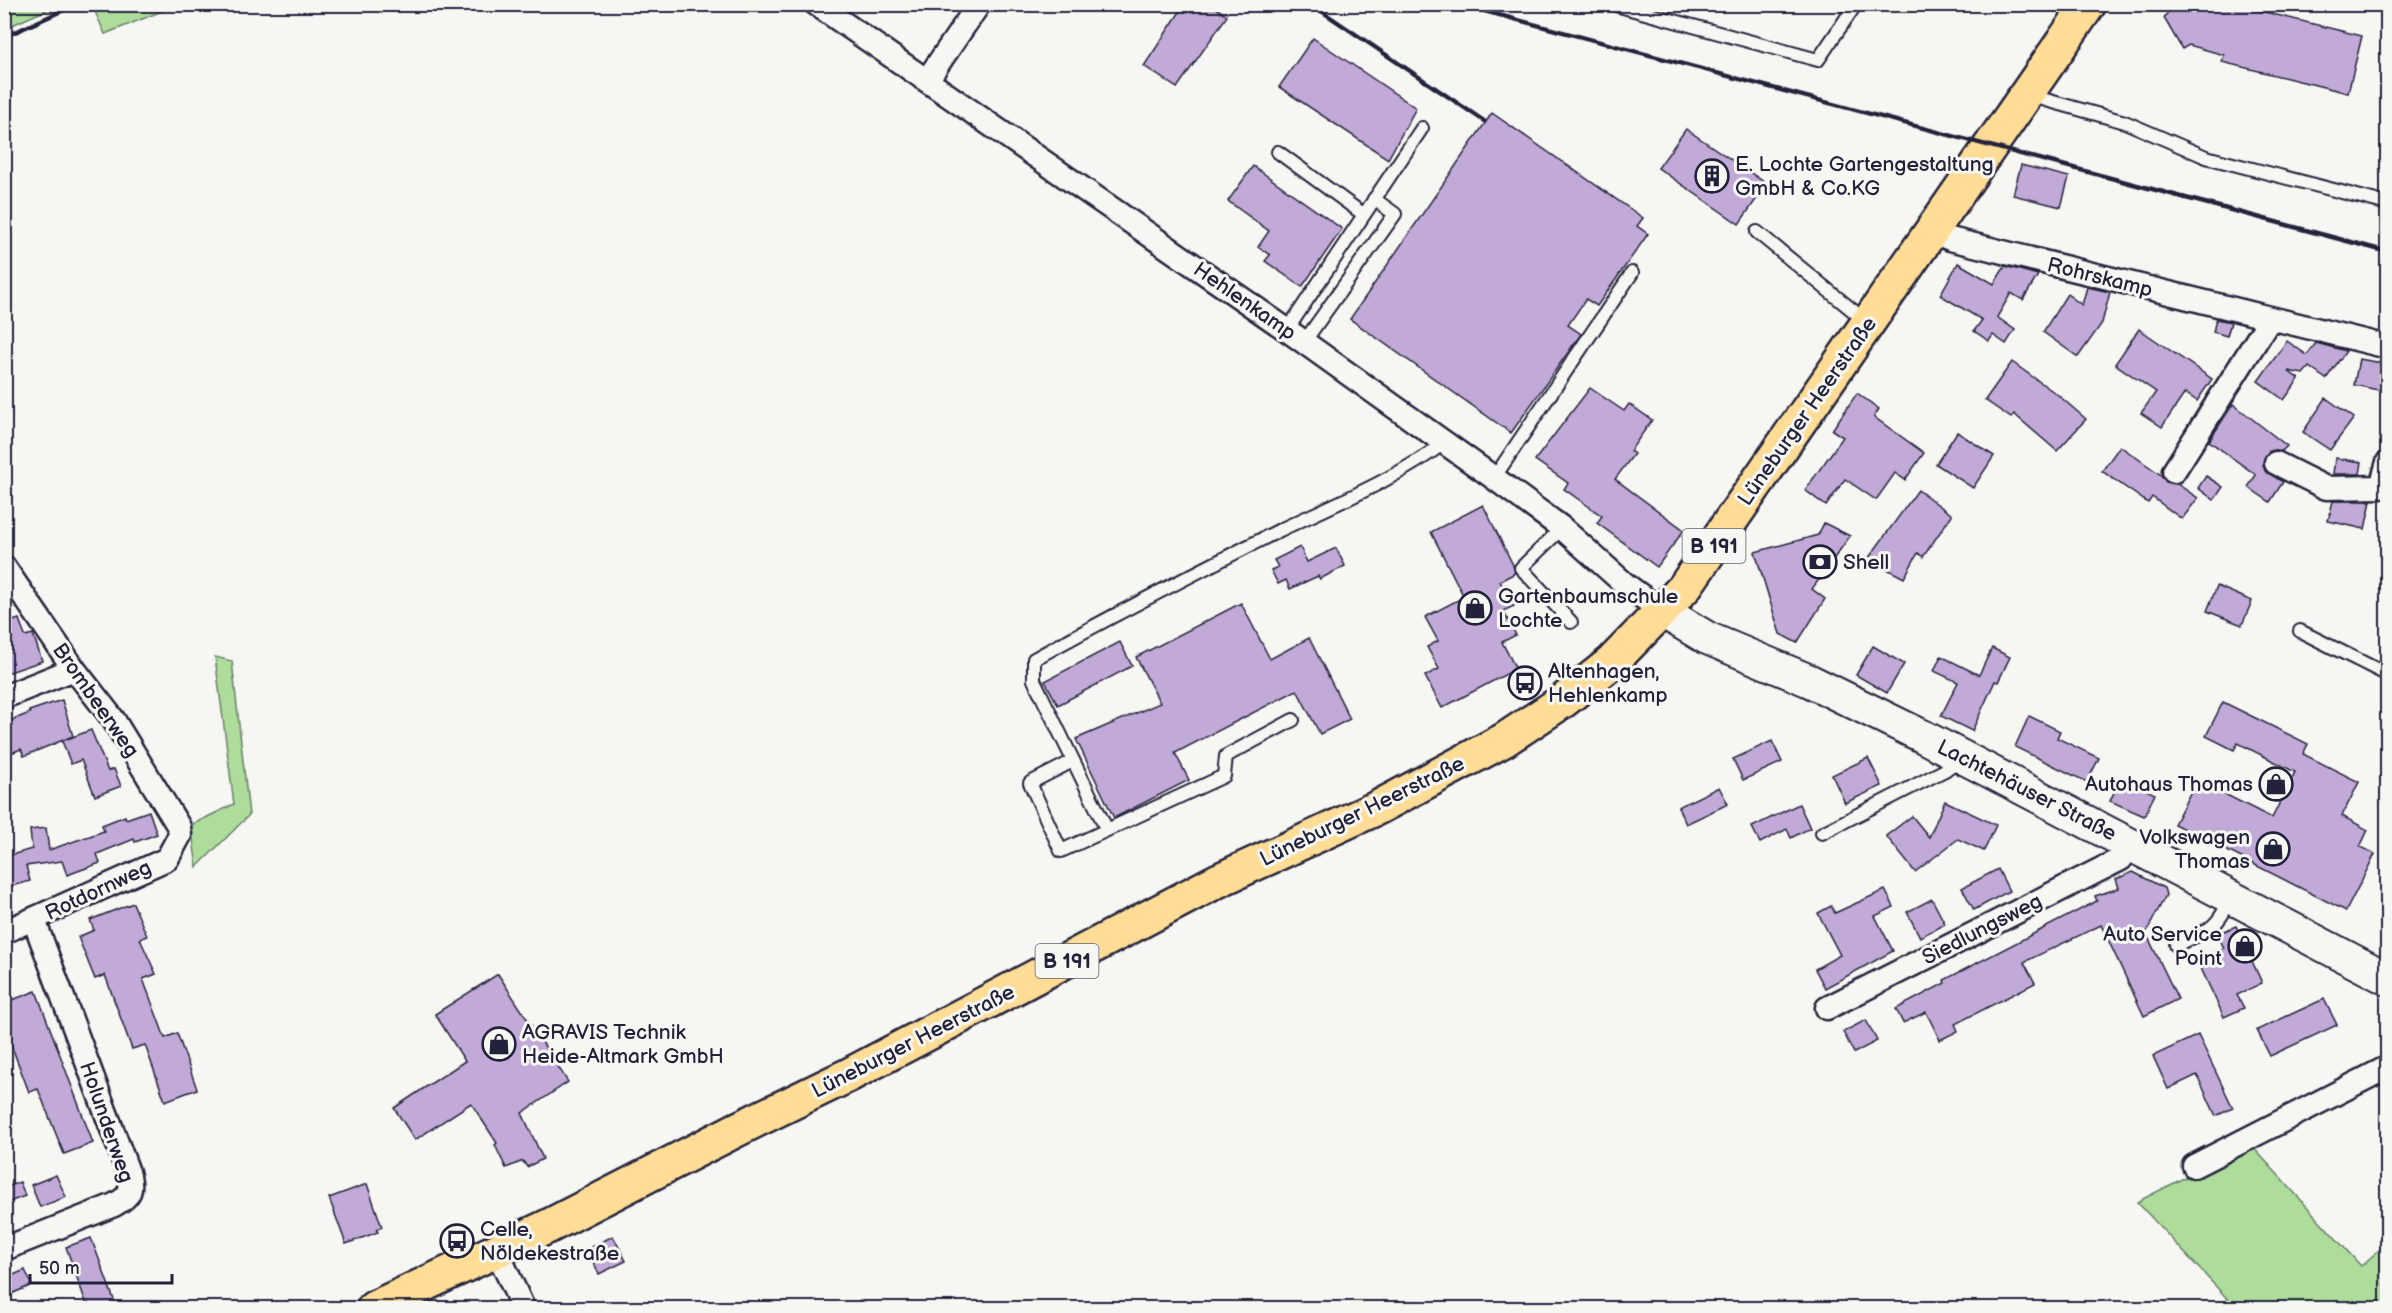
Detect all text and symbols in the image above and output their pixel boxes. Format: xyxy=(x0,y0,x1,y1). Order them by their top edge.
place label: E. Lochte Gartengestaltung GmbH & Co.KG xyxy=(1735,152,1994,201)
building icon: E. Lochte Gartengestaltung GmbH & Co.KG xyxy=(1694,158,1730,194)
street label: Rohrskamp xyxy=(2045,252,2155,303)
street label: Hehlenkamp xyxy=(1189,257,1301,346)
street label: Lüneburger Heerstraße xyxy=(1733,312,1882,510)
road number: B 191 xyxy=(1682,529,1746,563)
bank icon: Shell xyxy=(1802,544,1838,580)
place label: Shell xyxy=(1843,550,1889,575)
place label: Gartenbaumschule Lochte xyxy=(1498,584,1678,633)
shop icon: Gartenbaumschule Lochte xyxy=(1457,590,1493,626)
street label: Brombeerweg xyxy=(47,638,144,762)
place label: Altenhagen, Hehlenkamp xyxy=(1548,659,1668,708)
bus stop icon: Altenhagen, Hehlenkamp xyxy=(1507,665,1543,701)
street label: Lachtehäuser Straße xyxy=(1933,734,2120,846)
street label: Lüneburger Heerstraße xyxy=(1256,751,1469,872)
shop icon: Autohaus Thomas xyxy=(2258,766,2294,802)
place label: Autohaus Thomas xyxy=(2085,772,2253,797)
place label: Volkswagen Thomas xyxy=(2139,825,2250,874)
shop icon: Volkswagen Thomas xyxy=(2255,831,2291,867)
street label: Rotdornweg xyxy=(41,855,155,926)
street label: Siedlungsweg xyxy=(1918,889,2046,970)
place label: Auto Service Point xyxy=(2103,922,2223,971)
shop icon: Auto Service Point xyxy=(2227,928,2263,964)
road number: B 191 xyxy=(1036,944,1098,978)
street label: Lüneburger Heerstraße xyxy=(808,979,1019,1104)
place label: AGRAVIS Technik Heide-Altmark GmbH xyxy=(522,1020,724,1069)
shop icon: AGRAVIS Technik Heide-Altmark GmbH xyxy=(481,1026,517,1062)
street label: Holunderweg xyxy=(74,1058,139,1186)
place label: Celle, Nöldekestraße xyxy=(480,1217,619,1266)
bus stop icon: Celle, Nöldekestraße xyxy=(439,1223,475,1259)
scale bar xyxy=(30,1247,172,1285)
text: 50 m xyxy=(39,1258,80,1279)

